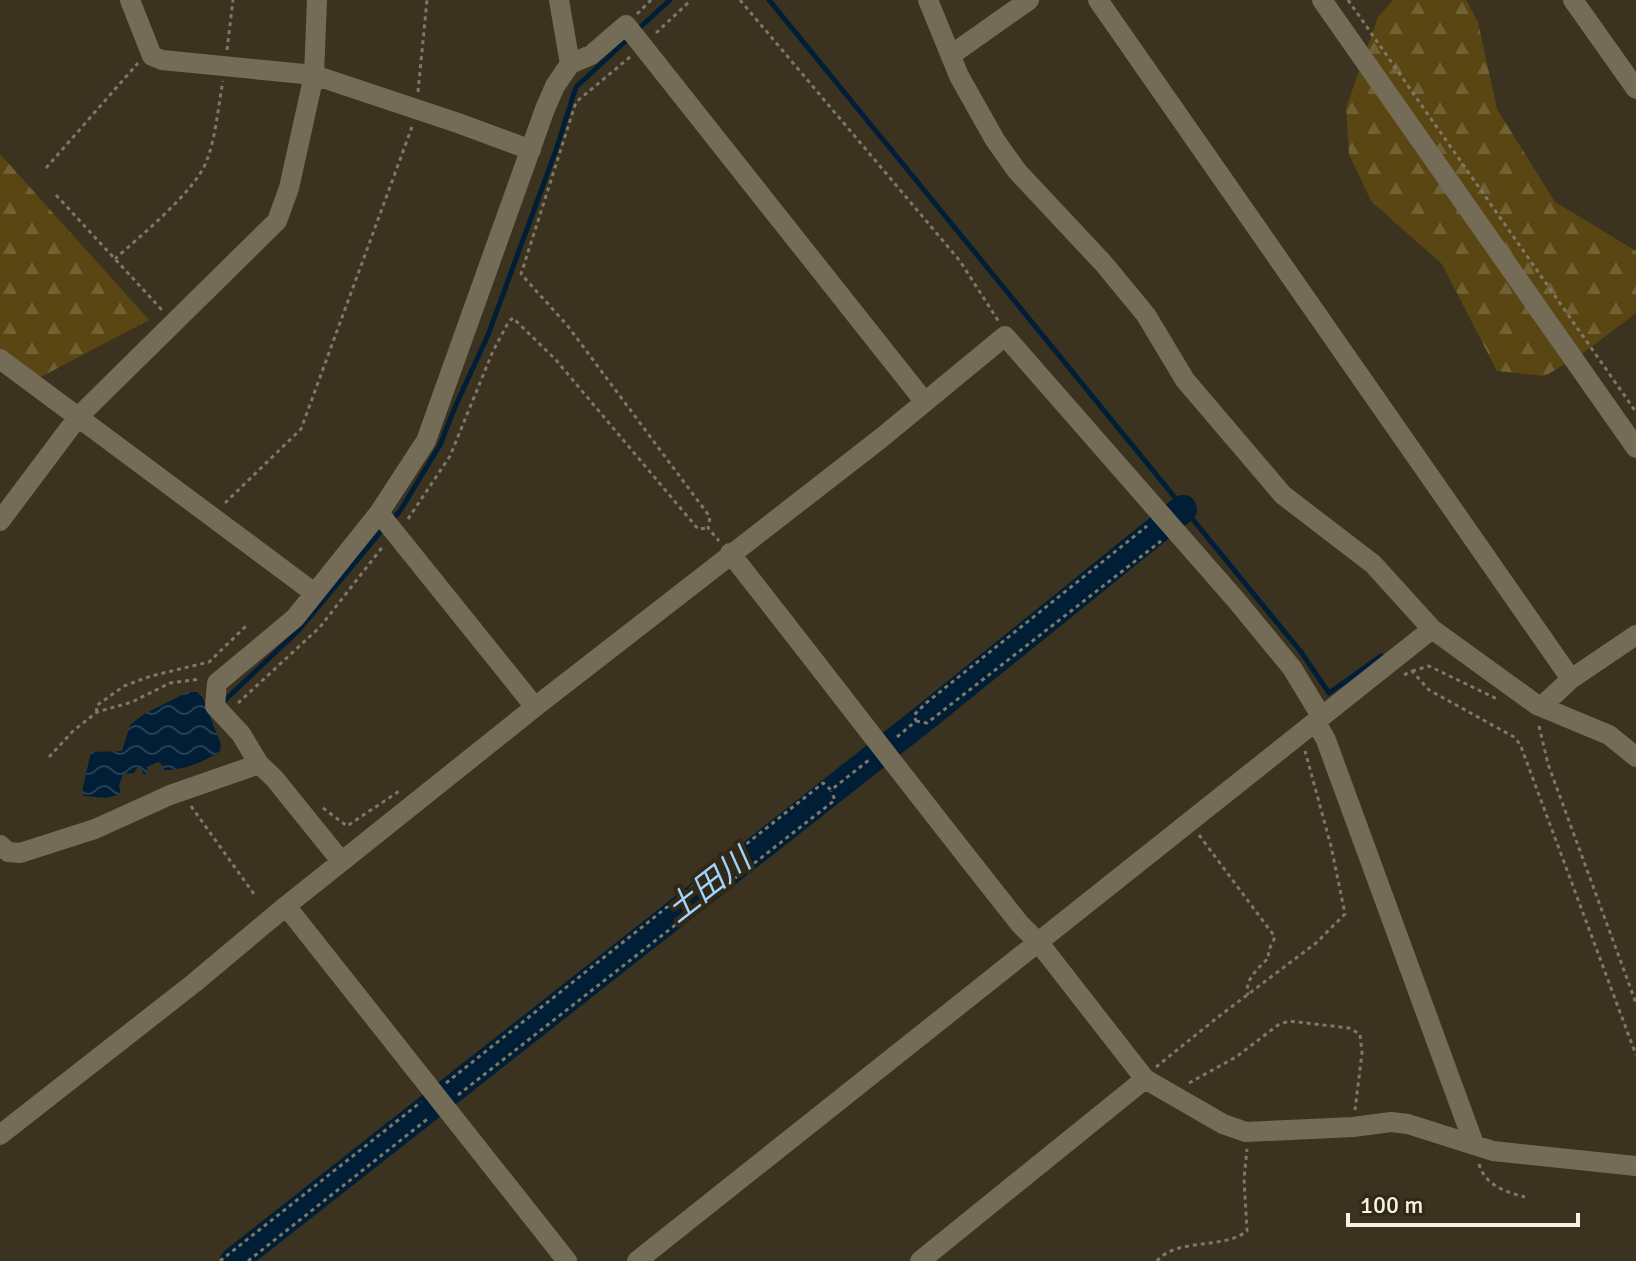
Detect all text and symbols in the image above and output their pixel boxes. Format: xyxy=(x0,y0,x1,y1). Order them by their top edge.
water label: 土田川 xyxy=(658,839,760,930)
scale bar xyxy=(1348,1177,1578,1227)
text: 100 m xyxy=(1360,1190,1423,1220)

